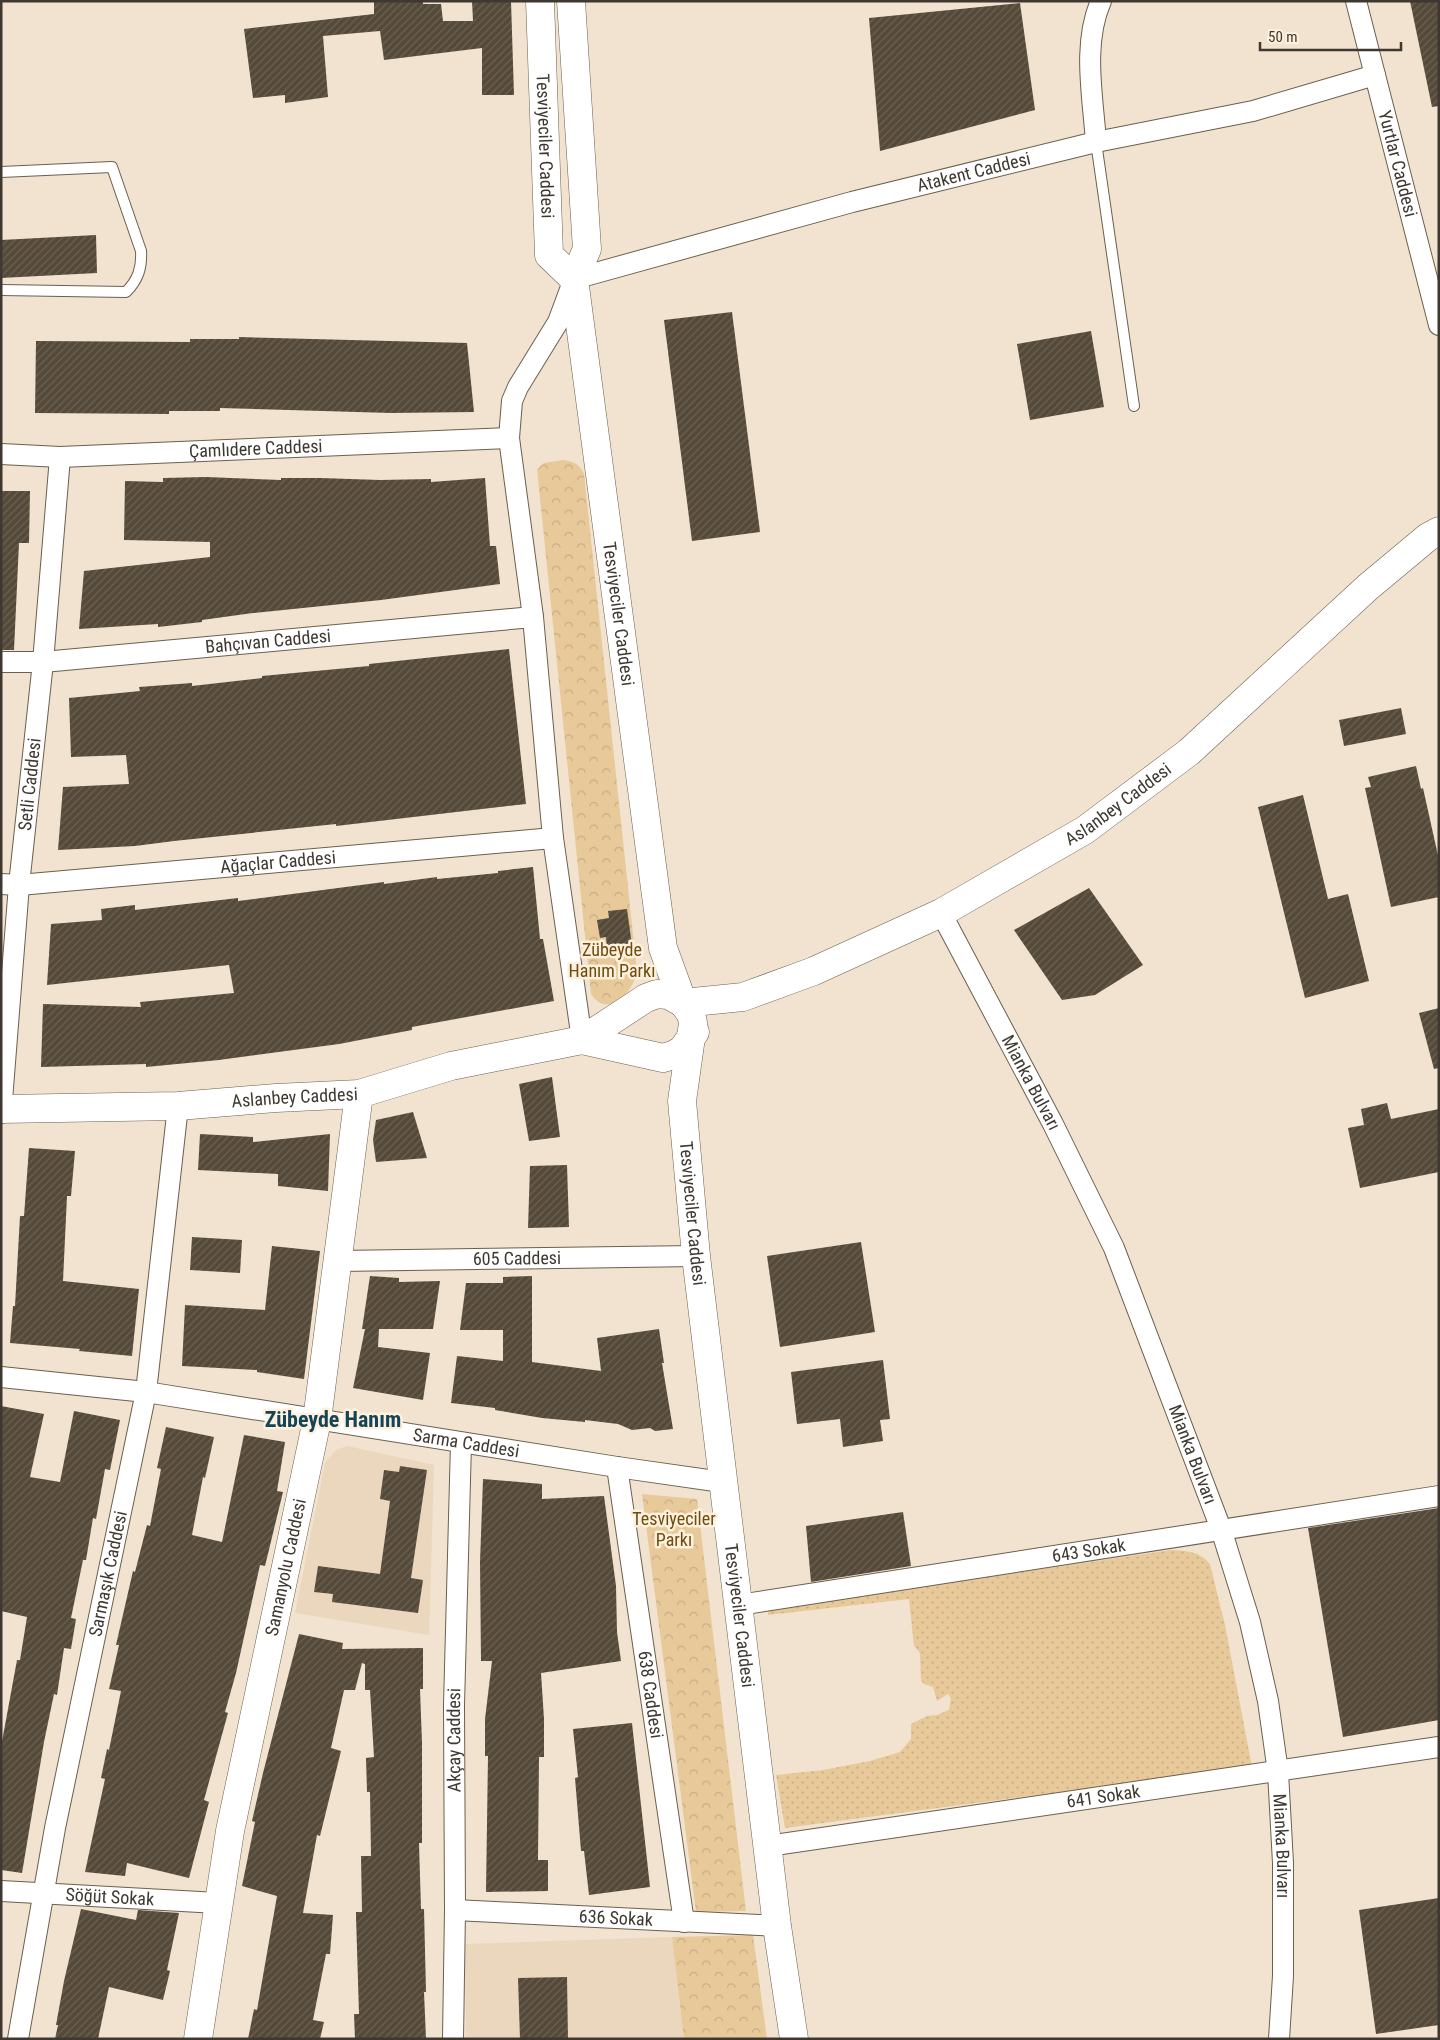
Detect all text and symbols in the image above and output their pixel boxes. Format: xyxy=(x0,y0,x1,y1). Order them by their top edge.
scale bar xyxy=(1260,20,1401,52)
text: 50 m xyxy=(1268,28,1298,46)
street label: Tesviyeciler Caddesi xyxy=(533,73,559,219)
street label: Yurtlar Caddesi xyxy=(1374,108,1422,219)
street label: Atakent Caddesi xyxy=(915,147,1033,196)
street label: Çamlıdere Caddesi xyxy=(189,435,323,462)
street label: Tesviyeciler Caddesi xyxy=(599,541,639,687)
street label: Bahçıvan Caddesi xyxy=(204,625,332,657)
street label: Setli Caddesi xyxy=(14,737,45,832)
street label: Aslanbey Caddesi xyxy=(1061,758,1175,849)
street label: Ağaçlar Caddesi xyxy=(219,846,337,877)
park label: Zübeyde Hanım Parkı xyxy=(569,939,655,981)
street label: Mianka Bulvarı xyxy=(998,1031,1065,1133)
street label: Aslanbey Caddesi xyxy=(231,1083,358,1112)
street label: Tesviyeciler Caddesi xyxy=(676,1140,710,1287)
street label: 605 Caddesi xyxy=(473,1247,561,1269)
street label: Mianka Bulvarı xyxy=(1165,1402,1222,1507)
district label: Zübeyde Hanım xyxy=(265,1407,401,1432)
street label: Sarma Caddesi xyxy=(412,1424,521,1461)
street label: Samanyolu Caddesi xyxy=(261,1497,310,1638)
park label: Tesviyeciler Parkı xyxy=(632,1508,716,1550)
street label: Sarmaşık Caddesi xyxy=(84,1509,131,1638)
street label: 643 Sokak xyxy=(1050,1534,1127,1566)
street label: Tesviyeciler Caddesi xyxy=(721,1542,759,1689)
street label: 638 Caddesi xyxy=(634,1649,668,1740)
street label: Akçay Caddesi xyxy=(443,1688,464,1792)
street label: 641 Sokak xyxy=(1065,1780,1141,1812)
street label: Mianka Bulvarı xyxy=(1269,1793,1294,1898)
street label: Söğüt Sokak xyxy=(65,1884,155,1909)
street label: 636 Sokak xyxy=(578,1905,653,1930)

